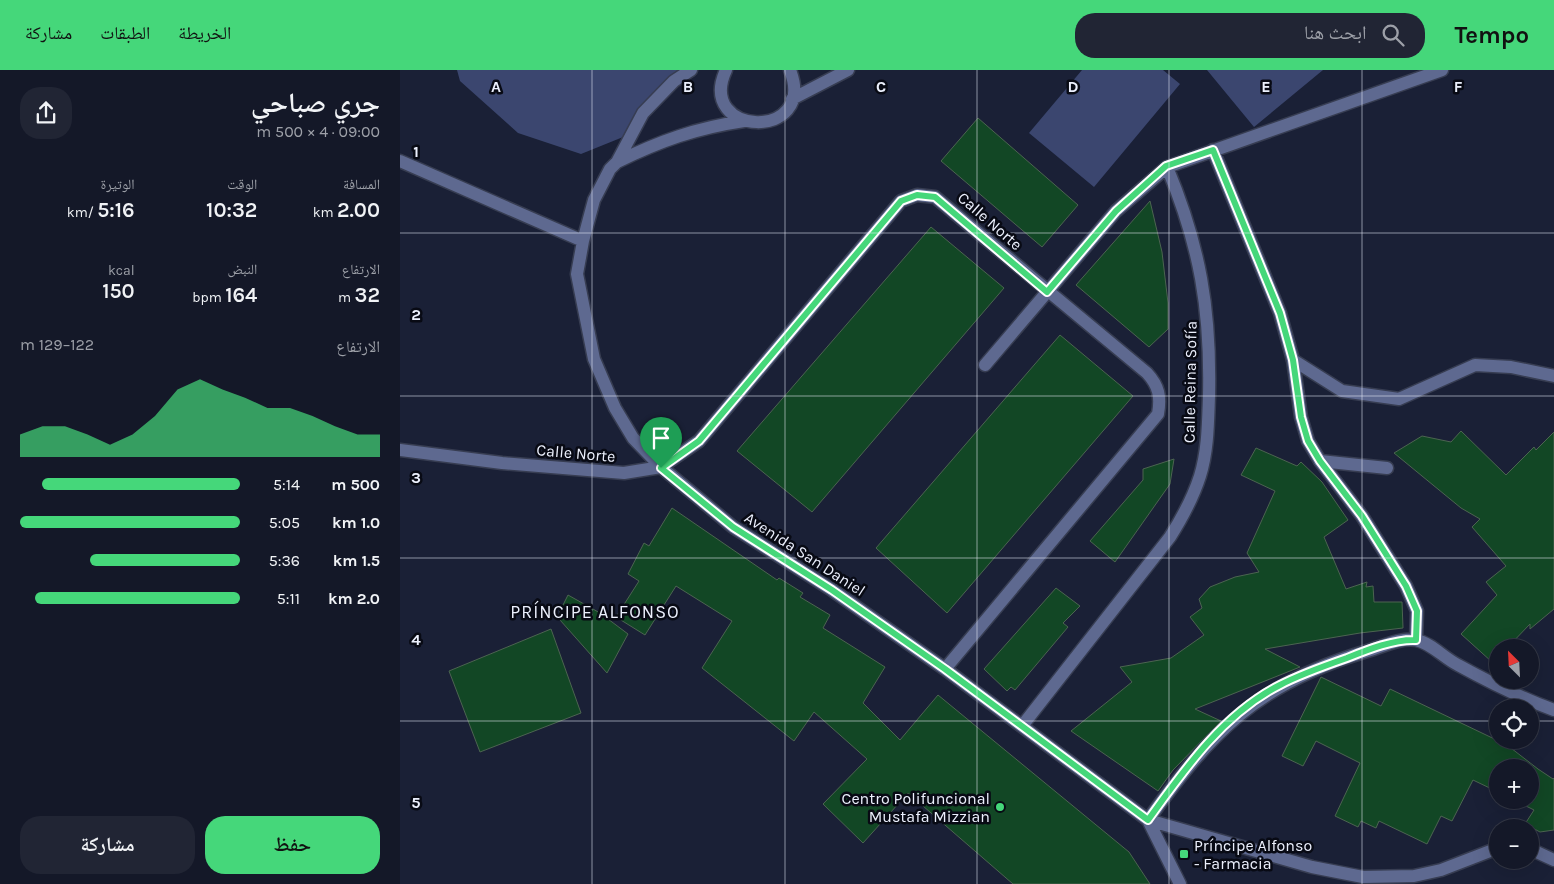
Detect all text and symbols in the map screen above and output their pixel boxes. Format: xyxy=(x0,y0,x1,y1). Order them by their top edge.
search box xyxy=(1075,13,1425,58)
icon: search xyxy=(1379,21,1407,49)
text: Tempo xyxy=(1455,21,1529,49)
text: مشاركة xyxy=(25,22,72,44)
text: الطبقات xyxy=(100,22,150,44)
text: الخريطة xyxy=(178,22,231,44)
text: ابحث هنا xyxy=(1304,22,1367,44)
text: A xyxy=(491,77,501,96)
text: B xyxy=(683,77,693,96)
text: C xyxy=(876,77,886,96)
text: D xyxy=(1068,77,1079,96)
text: E xyxy=(1261,77,1271,96)
text: F xyxy=(1454,77,1463,96)
text: جري صباحي xyxy=(251,86,380,119)
button: share xyxy=(20,87,72,139)
text: 09:00 · 4 × 500 m xyxy=(256,122,380,141)
text: 1 xyxy=(413,142,419,161)
text: الوتيرة xyxy=(101,176,135,193)
text: الوقت xyxy=(227,176,257,193)
text: المسافة xyxy=(343,176,380,193)
street label: Calle Norte xyxy=(954,188,1026,254)
text: 5:16 xyxy=(97,198,135,222)
text: 10:32 xyxy=(206,198,257,222)
text: 2.00 xyxy=(337,198,380,222)
text: /km xyxy=(67,204,97,221)
text: km xyxy=(313,204,337,221)
text: النبض xyxy=(227,261,257,278)
text: الارتفاع xyxy=(342,261,380,278)
text: kcal xyxy=(108,262,135,279)
text: 150 xyxy=(102,279,135,303)
text: 164 xyxy=(225,283,257,307)
text: 32 xyxy=(355,283,380,307)
text: bpm xyxy=(192,289,225,306)
text: m xyxy=(338,289,355,306)
text: 2 xyxy=(411,305,421,324)
street label: Calle Reina Sofía xyxy=(1179,321,1201,443)
text: 122–129 m xyxy=(20,335,94,354)
text: الارتفاع xyxy=(336,337,380,356)
pin xyxy=(640,417,682,468)
icon: arrive xyxy=(647,424,675,452)
street label: Calle Norte xyxy=(536,440,616,466)
text: 3 xyxy=(411,468,421,487)
text: 5:14 xyxy=(273,475,300,494)
text: 500 m xyxy=(331,475,380,494)
street label: Avenida San Daniel xyxy=(741,508,869,600)
text: 5:05 xyxy=(269,513,300,532)
text: 1.0 km xyxy=(332,513,380,532)
text: 5:36 xyxy=(269,551,300,570)
text: 1.5 km xyxy=(333,551,380,570)
text: 5:11 xyxy=(277,589,300,608)
text: 2.0 km xyxy=(328,589,380,608)
district label: PRÍNCIPE ALFONSO xyxy=(510,600,680,623)
text: 4 xyxy=(411,630,421,649)
north arrow xyxy=(1489,639,1539,689)
map controls xyxy=(1489,639,1539,869)
button: locate xyxy=(1489,699,1539,749)
button: + xyxy=(1489,759,1539,809)
place label: Centro Polifuncional Mustafa Mizzian xyxy=(842,789,990,826)
text: 5 xyxy=(411,793,421,812)
marker: Centro Polifuncional Mustafa Mizzian xyxy=(994,801,1006,813)
button: مشاركة xyxy=(20,816,195,874)
button: حفظ xyxy=(205,816,380,874)
button: − xyxy=(1489,819,1539,869)
place label: Príncipe Alfonso - Farmacia xyxy=(1194,836,1312,873)
marker: Príncipe Alfonso - Farmacia xyxy=(1178,848,1190,860)

